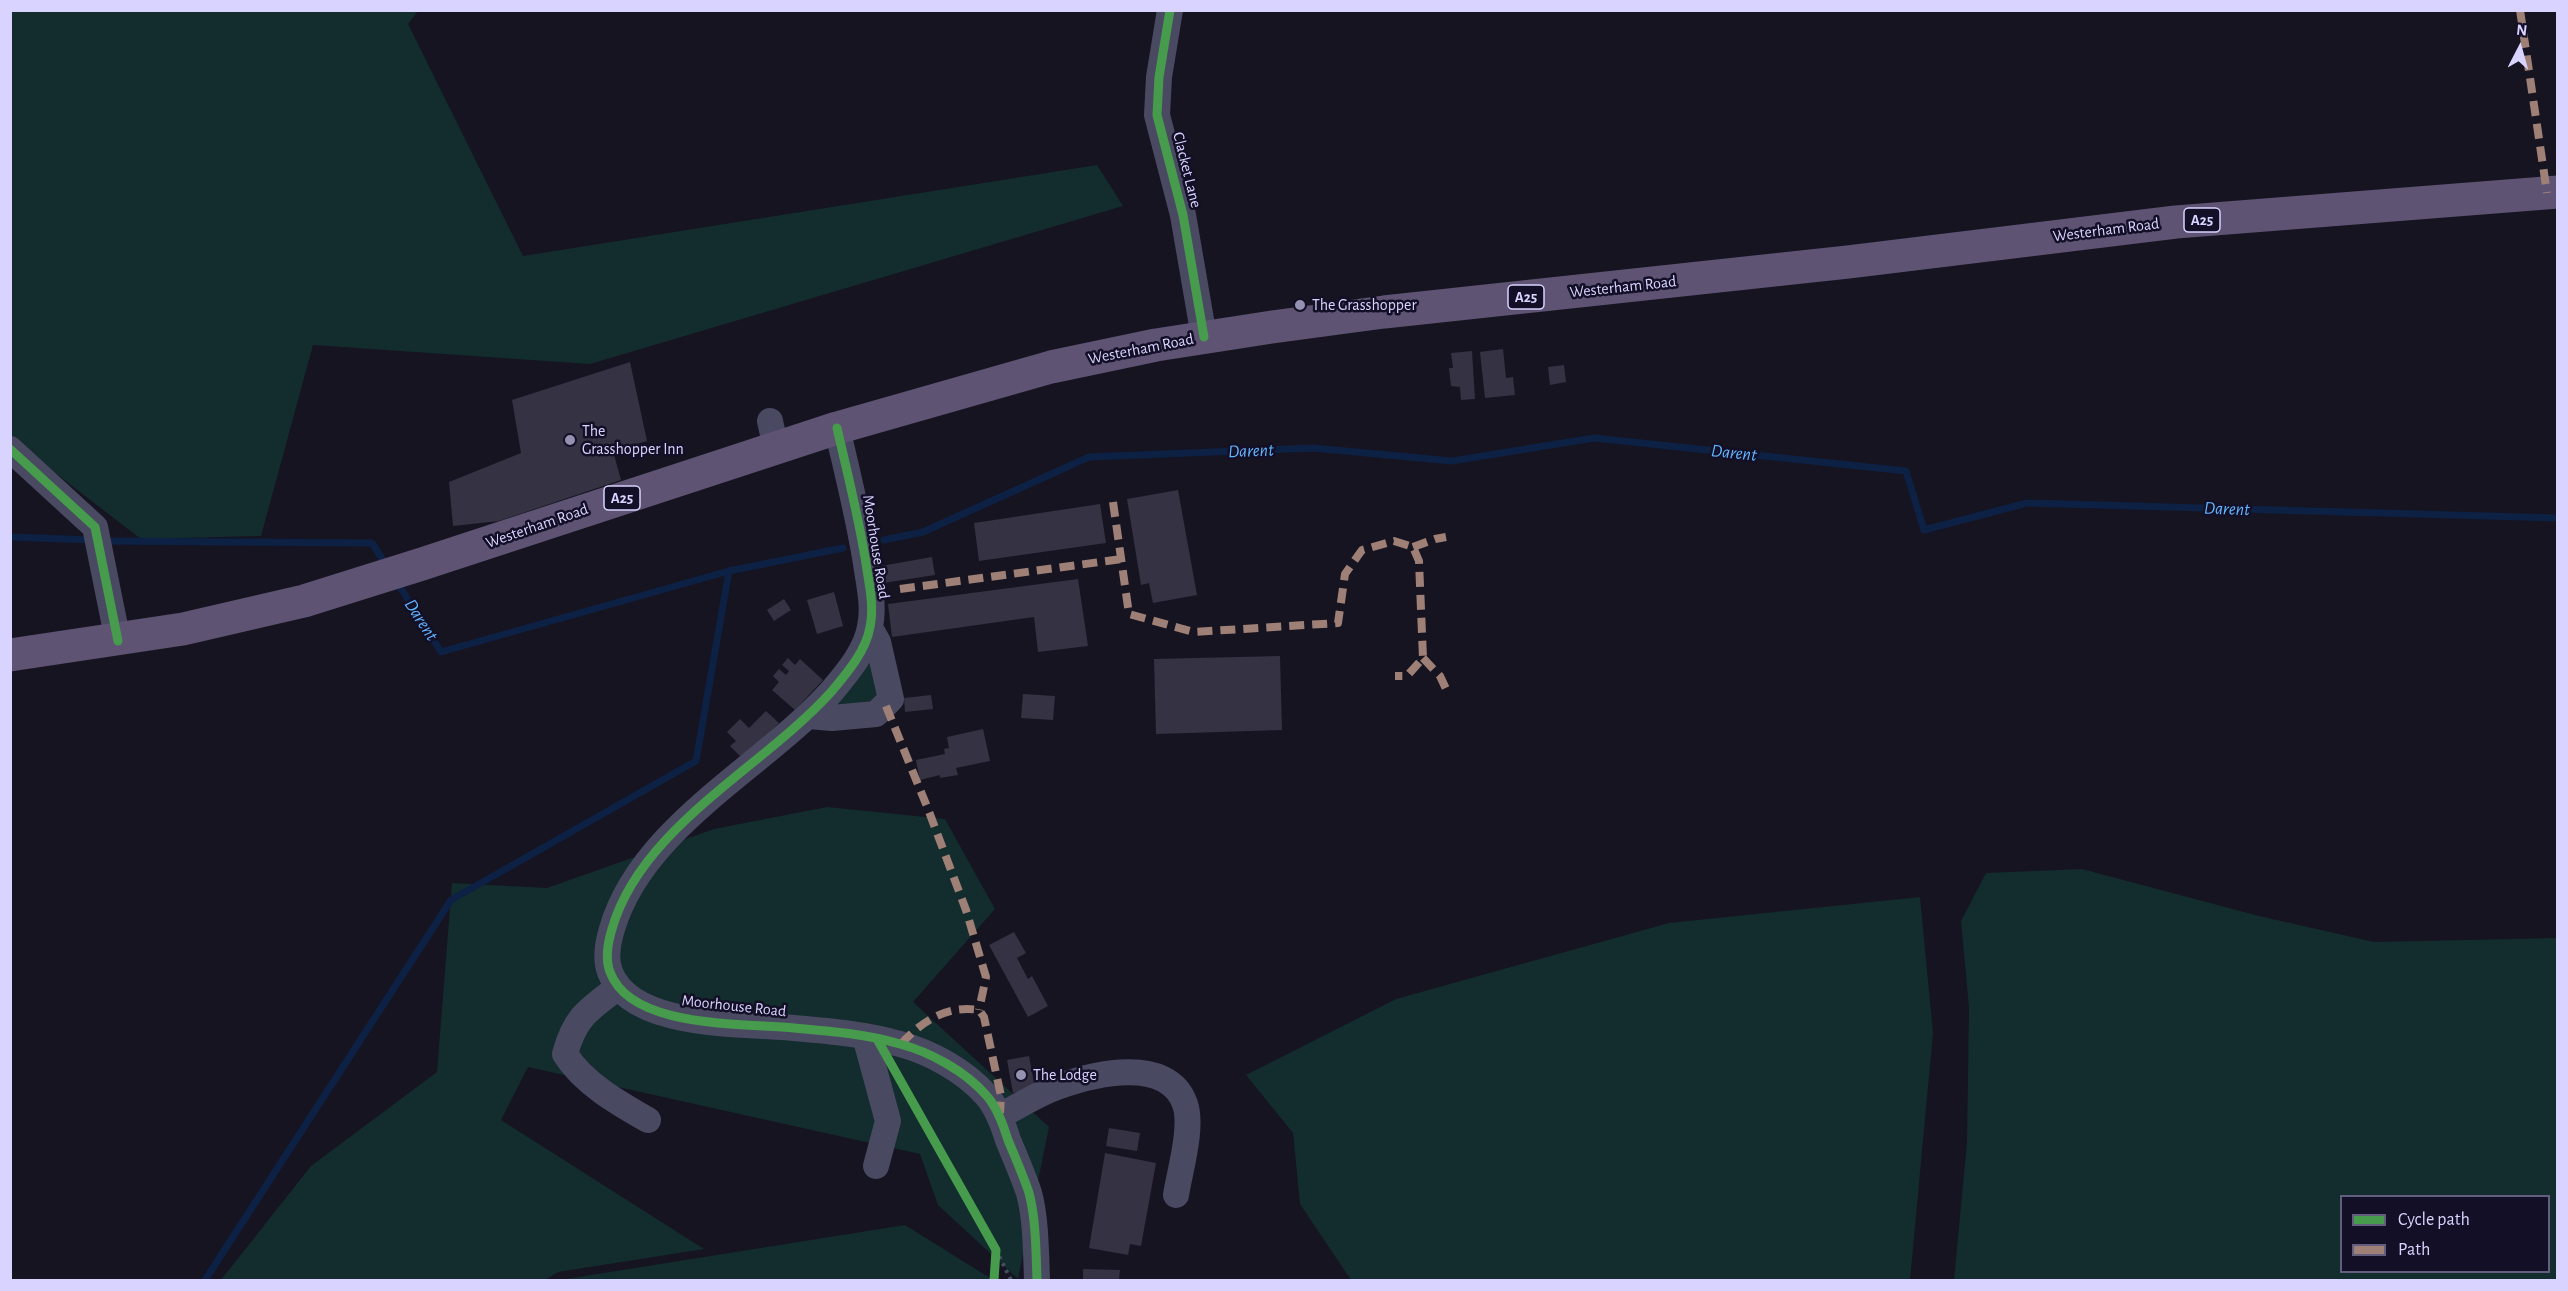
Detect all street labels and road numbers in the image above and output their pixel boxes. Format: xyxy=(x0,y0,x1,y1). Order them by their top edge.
street label: Clacket Lane xyxy=(1168,130,1206,210)
road number: A25 xyxy=(2184,208,2220,232)
street label: Westerham Road xyxy=(2052,214,2160,246)
street label: Westerham Road xyxy=(1569,272,1677,302)
road number: A25 xyxy=(1508,285,1544,309)
street label: Westerham Road xyxy=(1087,329,1195,369)
road number: A25 xyxy=(604,486,640,510)
street label: Moorhouse Road xyxy=(858,494,894,600)
street label: Westerham Road xyxy=(483,499,591,553)
street label: Moorhouse Road xyxy=(681,991,787,1021)

